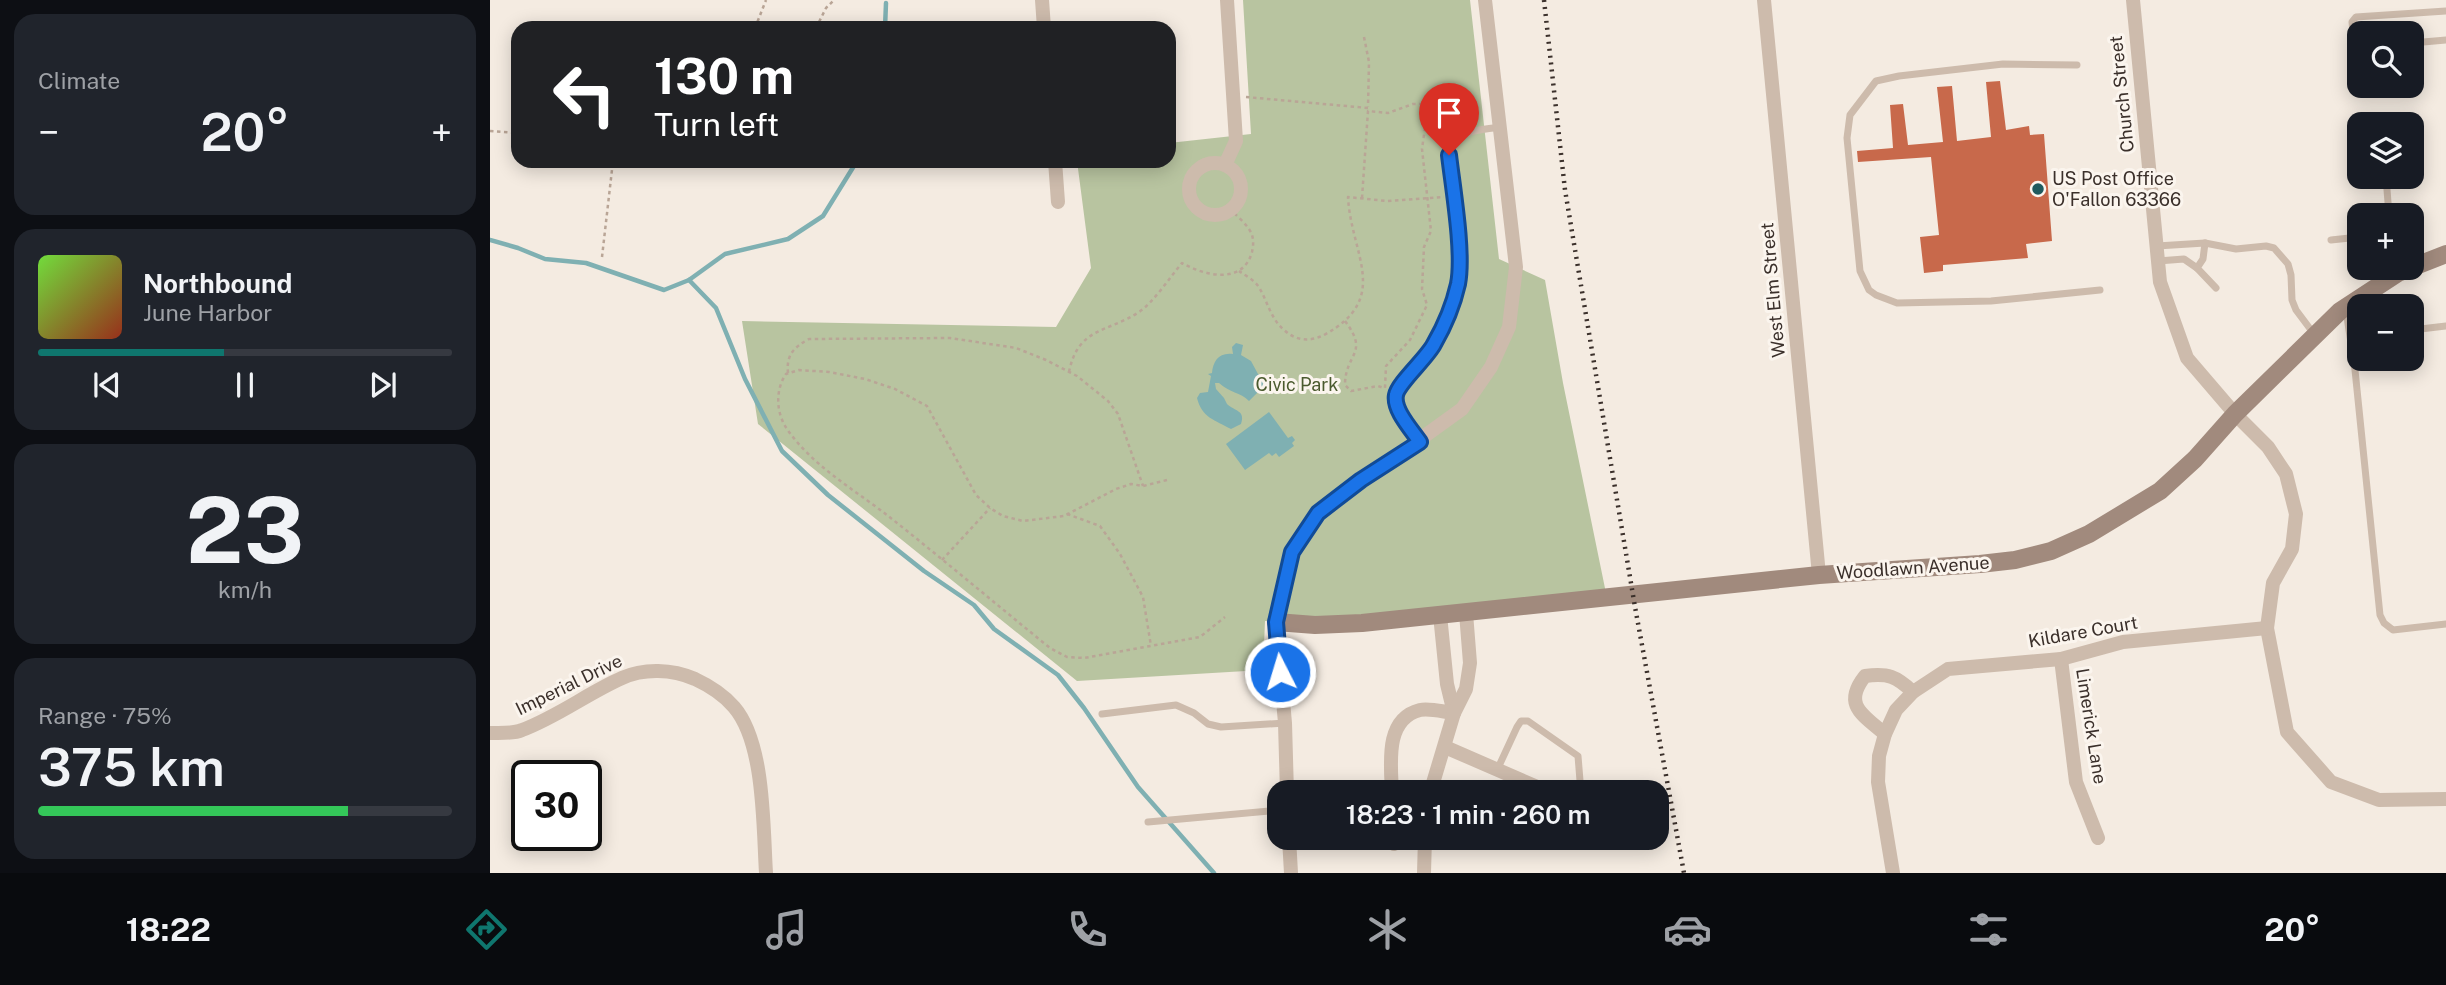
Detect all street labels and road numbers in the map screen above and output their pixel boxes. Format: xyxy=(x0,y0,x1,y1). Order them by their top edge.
street label: Church Street xyxy=(2105,35,2138,153)
street label: West Elm Street xyxy=(1756,222,1789,358)
street label: Woodlawn Avenue xyxy=(1836,552,1990,583)
street label: Kildare Court xyxy=(2027,612,2139,651)
street label: Imperial Drive xyxy=(512,650,625,719)
street label: Limerick Lane xyxy=(2072,666,2111,785)

